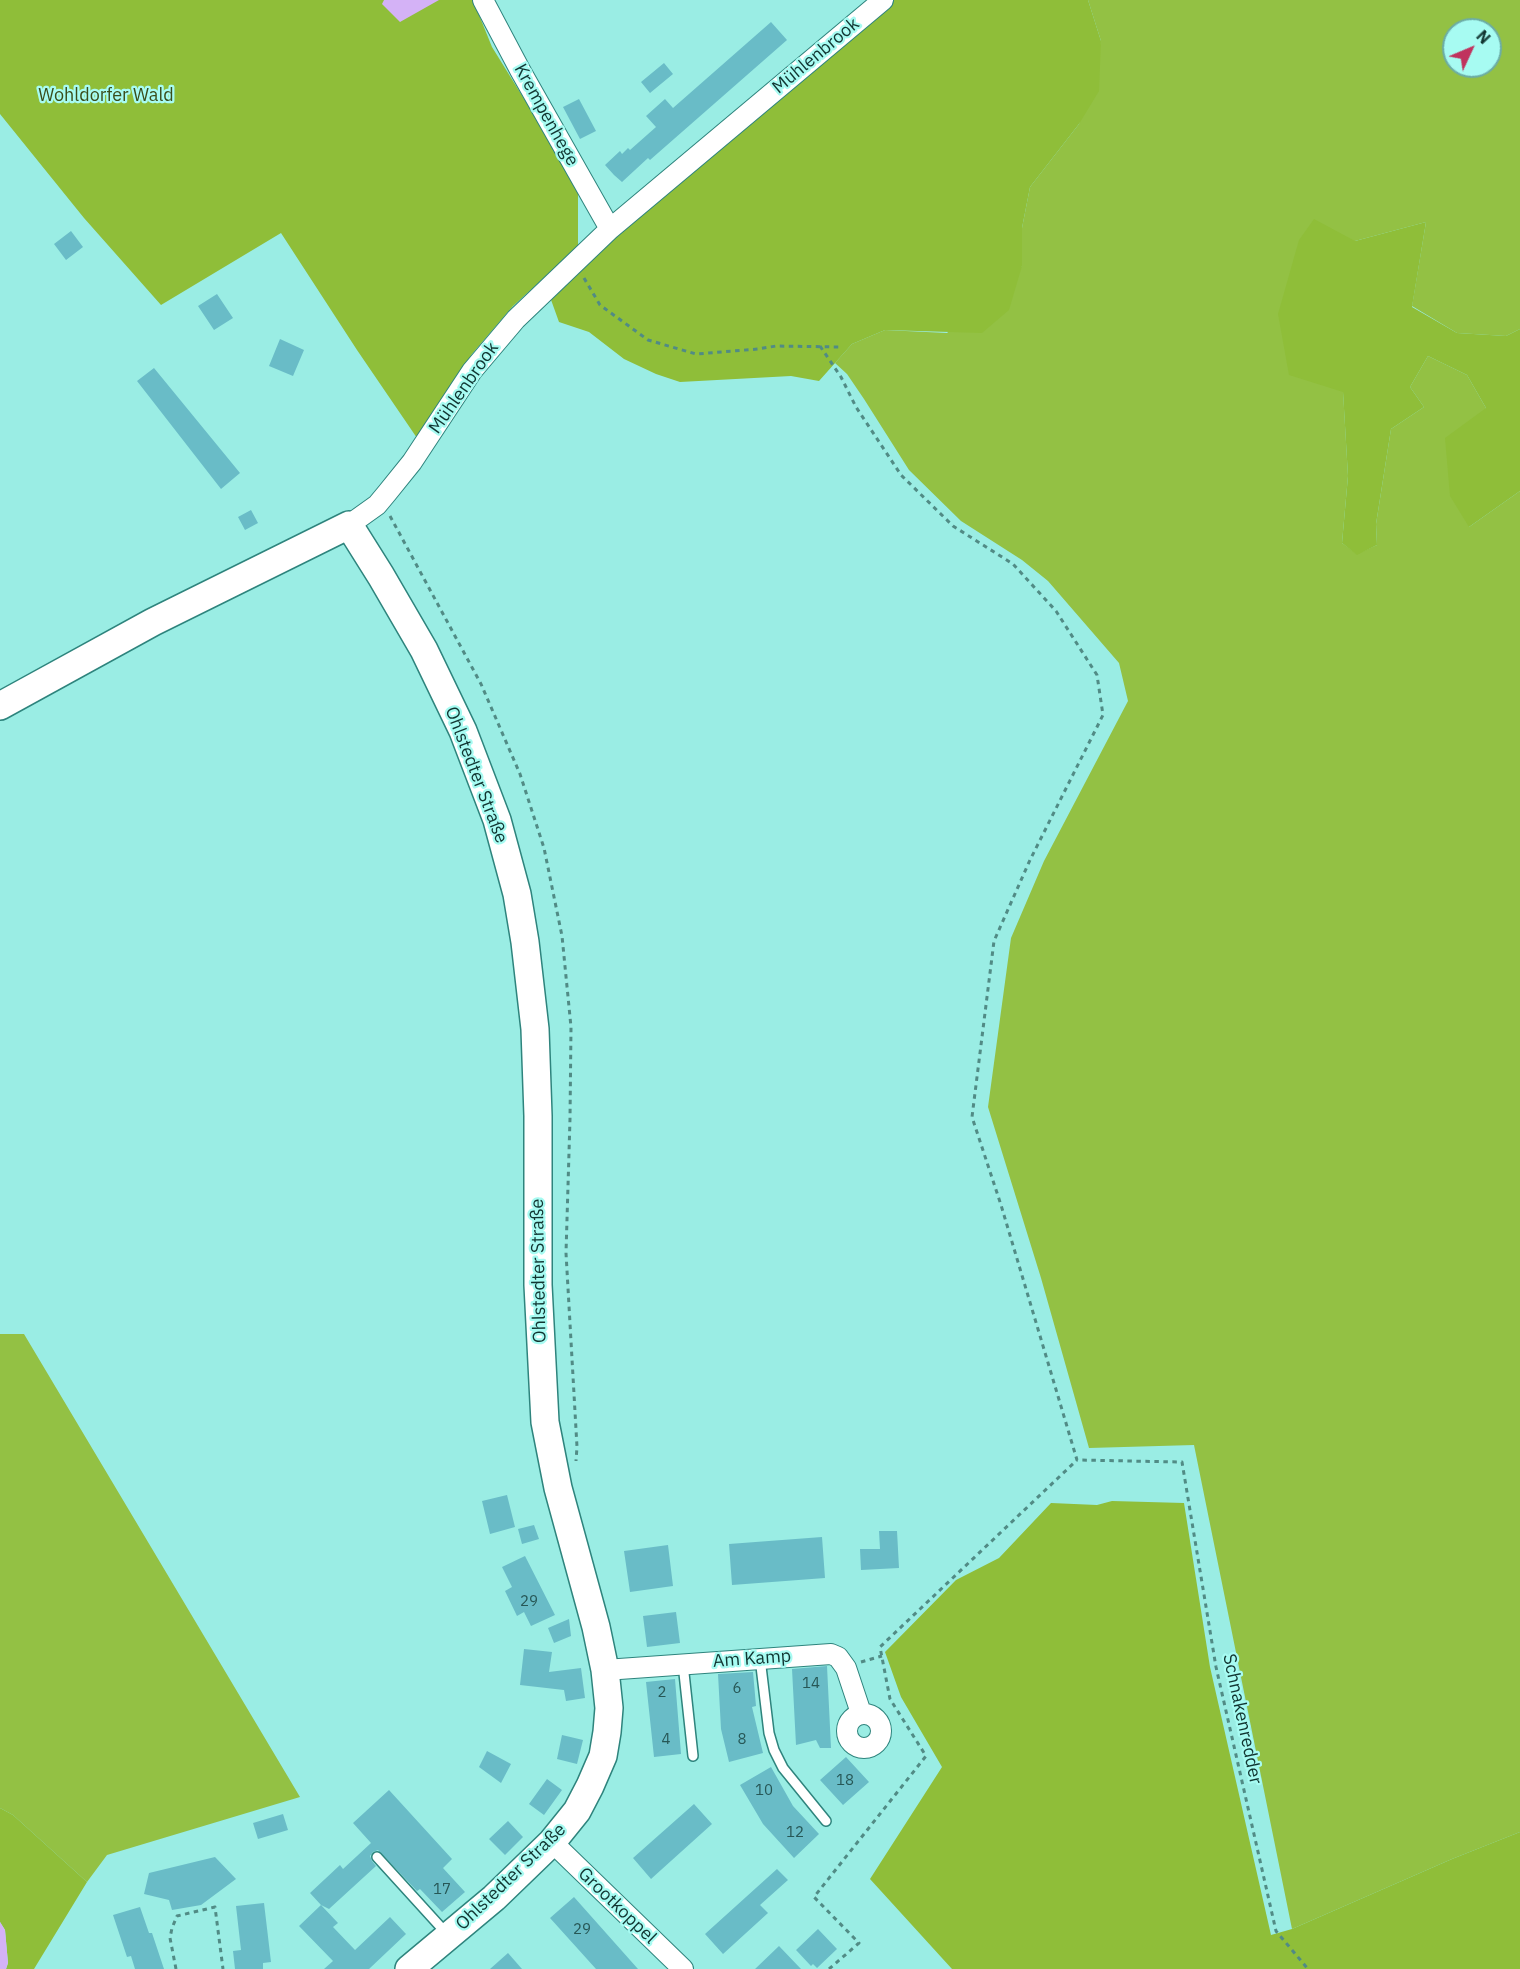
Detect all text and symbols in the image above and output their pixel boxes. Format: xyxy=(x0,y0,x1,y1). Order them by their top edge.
street label: Mühlenbrook xyxy=(768,13,864,99)
north arrow xyxy=(1442,18,1502,78)
text: N xyxy=(1472,26,1495,48)
street label: Krempenhege xyxy=(509,60,583,170)
park label: Wohldorfer Wald xyxy=(38,85,174,107)
street label: Mühlenbrook xyxy=(425,338,503,438)
street label: Ohlstedter Straße xyxy=(440,704,512,846)
street label: Ohlstedter Straße xyxy=(527,1199,551,1343)
house number: 29 xyxy=(520,1593,538,1611)
street label: Am Kamp xyxy=(712,1645,792,1673)
street label: Schnakenredder xyxy=(1218,1652,1266,1786)
house number: 14 xyxy=(802,1675,820,1693)
house number: 6 xyxy=(733,1680,741,1698)
house number: 2 xyxy=(658,1684,666,1702)
house number: 4 xyxy=(662,1731,670,1749)
house number: 8 xyxy=(738,1731,746,1749)
house number: 18 xyxy=(836,1772,854,1790)
house number: 10 xyxy=(755,1782,773,1800)
street label: Ohlstedter Straße xyxy=(452,1819,570,1935)
house number: 12 xyxy=(786,1824,804,1842)
street label: Grootkoppel xyxy=(573,1863,661,1949)
house number: 17 xyxy=(433,1881,451,1899)
house number: 29 xyxy=(573,1921,591,1939)

